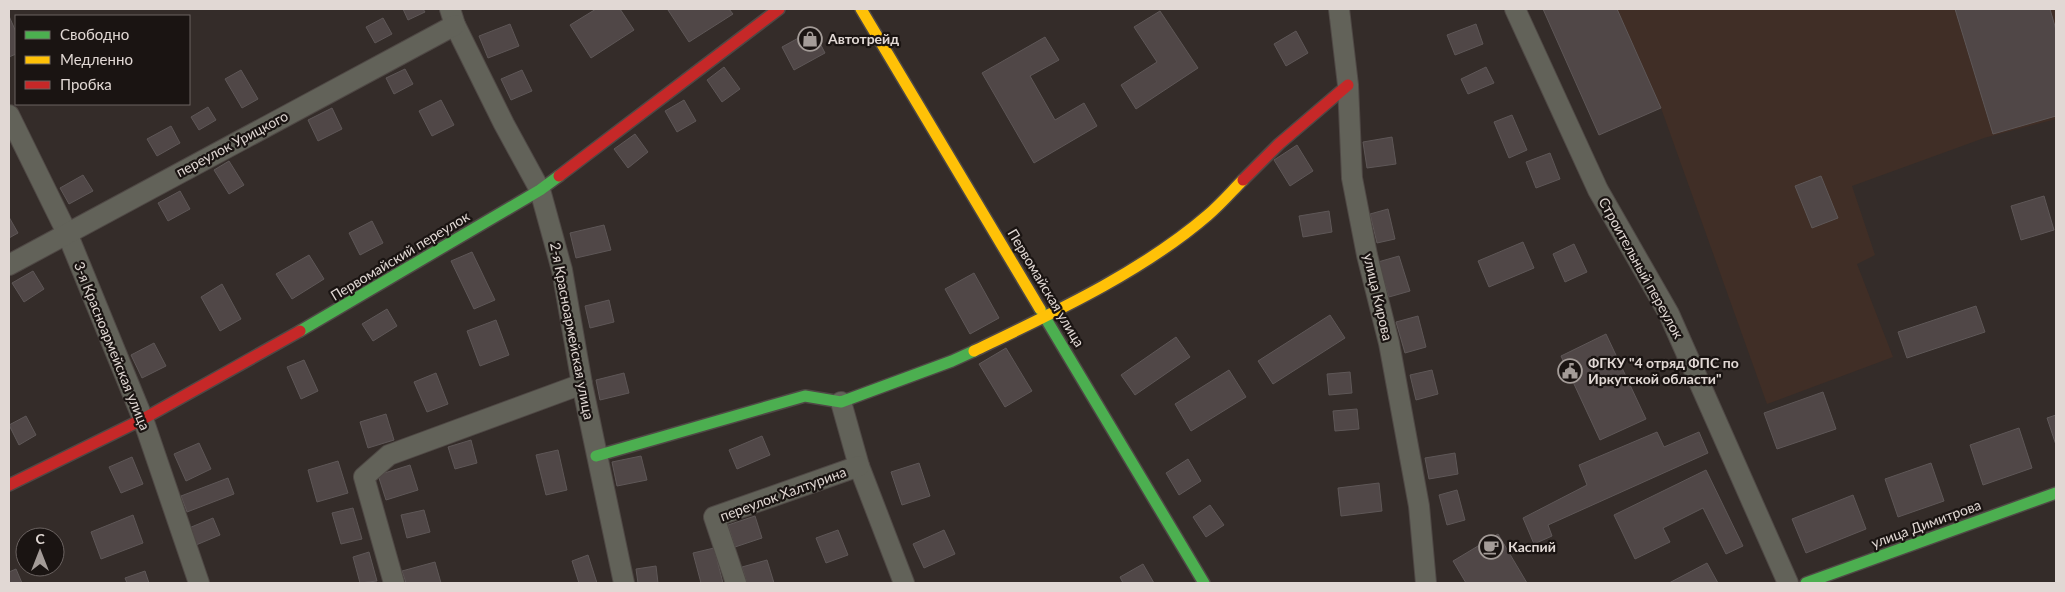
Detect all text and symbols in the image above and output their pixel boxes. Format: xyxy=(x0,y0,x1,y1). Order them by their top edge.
legend xyxy=(15,15,190,105)
text: Свободно xyxy=(60,25,129,43)
shop icon: Автотрейд xyxy=(797,26,823,52)
place label: Автотрейд xyxy=(827,30,899,47)
text: Медленно xyxy=(60,50,133,68)
text: Пробка xyxy=(60,75,112,93)
street label: переулок Урицкого xyxy=(173,107,291,180)
street label: Строительный переулок xyxy=(1595,194,1688,342)
street label: Первомайский переулок xyxy=(327,207,473,304)
street label: Первомайская улица xyxy=(1004,226,1088,350)
street label: 2-я Красноармейская улица xyxy=(547,241,598,421)
street label: улица Кирова xyxy=(1360,252,1397,342)
street label: 3-я Красноармейская улица xyxy=(71,259,154,433)
place label: ФГКУ "4 отряд ФПС по Иркутской области" xyxy=(1588,354,1739,387)
public building icon: ФГКУ "4 отряд ФПС по Иркутской области" xyxy=(1557,358,1583,384)
street label: переулок Халтурина xyxy=(717,463,848,524)
street label: улица Димитрова xyxy=(1869,496,1983,551)
north arrow xyxy=(15,527,65,577)
text: С xyxy=(35,530,45,547)
cafe icon: Каспий xyxy=(1478,534,1504,560)
place label: Каспий xyxy=(1508,538,1556,555)

